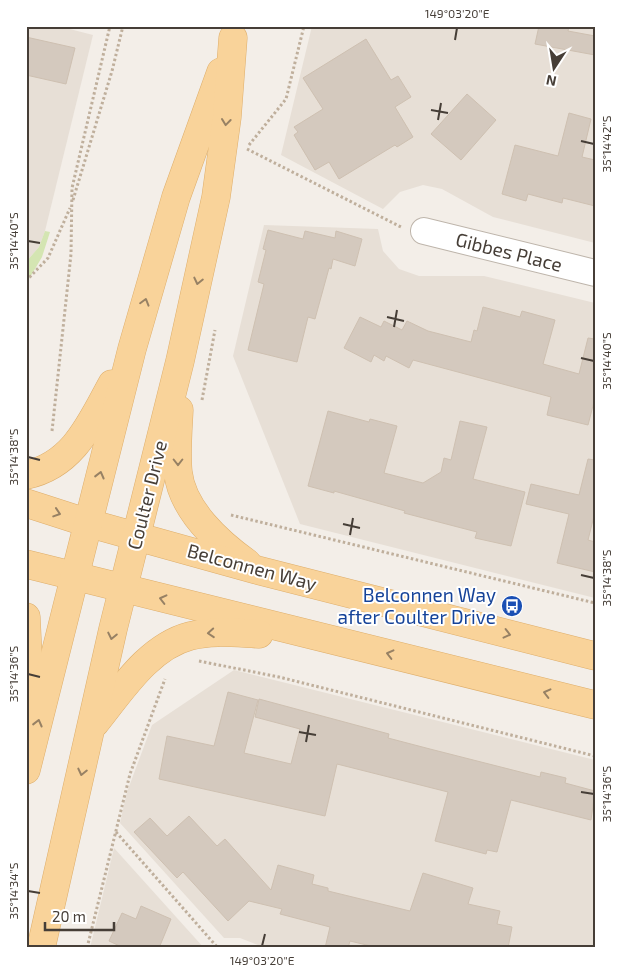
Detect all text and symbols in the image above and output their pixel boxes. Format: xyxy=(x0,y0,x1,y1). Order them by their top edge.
text: 149°03'20"E xyxy=(425,6,490,20)
north arrow xyxy=(528,42,578,92)
text: N xyxy=(544,72,558,91)
text: 35°14'42"S xyxy=(599,115,613,172)
one-way arrow xyxy=(221,118,232,126)
text: 35°14'40"S xyxy=(6,212,20,270)
street label: Gibbes Place xyxy=(453,227,565,276)
one-way arrow xyxy=(193,277,204,286)
one-way arrow xyxy=(140,298,150,307)
text: 35°14'40"S xyxy=(599,332,613,390)
text: 35°14'38"S xyxy=(6,428,20,486)
street label: Coulter Drive xyxy=(122,438,171,552)
one-way arrow xyxy=(173,458,183,466)
one-way arrow xyxy=(94,472,104,480)
one-way arrow xyxy=(52,507,61,517)
street label: Belconnen Way xyxy=(185,538,319,595)
text: 35°14'38"S xyxy=(599,549,613,607)
place label: Belconnen Way after Coulter Drive xyxy=(337,583,496,628)
one-way arrow xyxy=(160,594,168,604)
bus stop icon: Belconnen Way after Coulter Drive xyxy=(500,594,524,618)
one-way arrow xyxy=(207,628,215,639)
one-way arrow xyxy=(503,629,511,639)
one-way arrow xyxy=(107,632,118,641)
text: 35°14'36"S xyxy=(6,645,20,702)
one-way arrow xyxy=(385,649,394,660)
one-way arrow xyxy=(543,688,552,699)
one-way arrow xyxy=(32,719,43,727)
text: 35°14'36"S xyxy=(599,765,613,822)
one-way arrow xyxy=(77,768,88,777)
text: 35°14'34"S xyxy=(6,862,20,920)
scale bar xyxy=(45,899,114,931)
text: 20 m xyxy=(52,907,86,925)
text: 149°03'20"E xyxy=(230,953,295,967)

